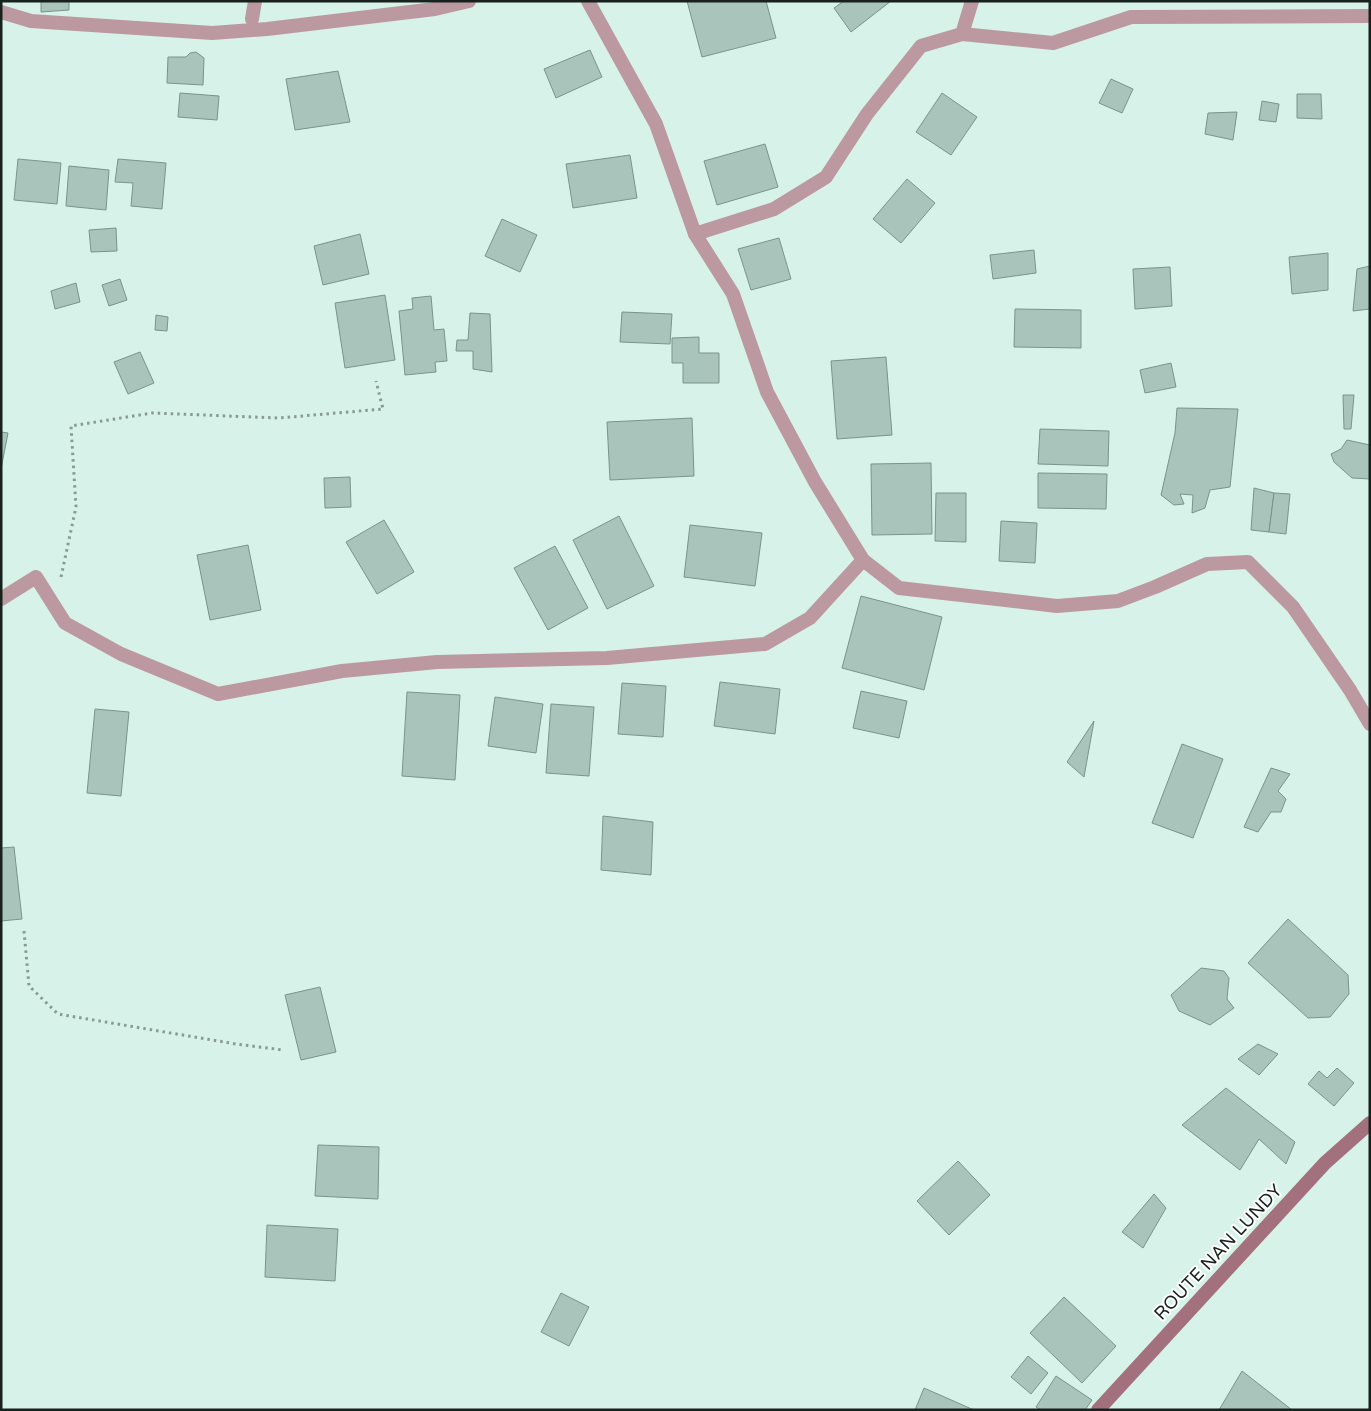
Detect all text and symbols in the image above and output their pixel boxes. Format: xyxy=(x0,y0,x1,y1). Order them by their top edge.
street label: ROUTE NAN LUNDY xyxy=(1149,1179,1287,1325)

